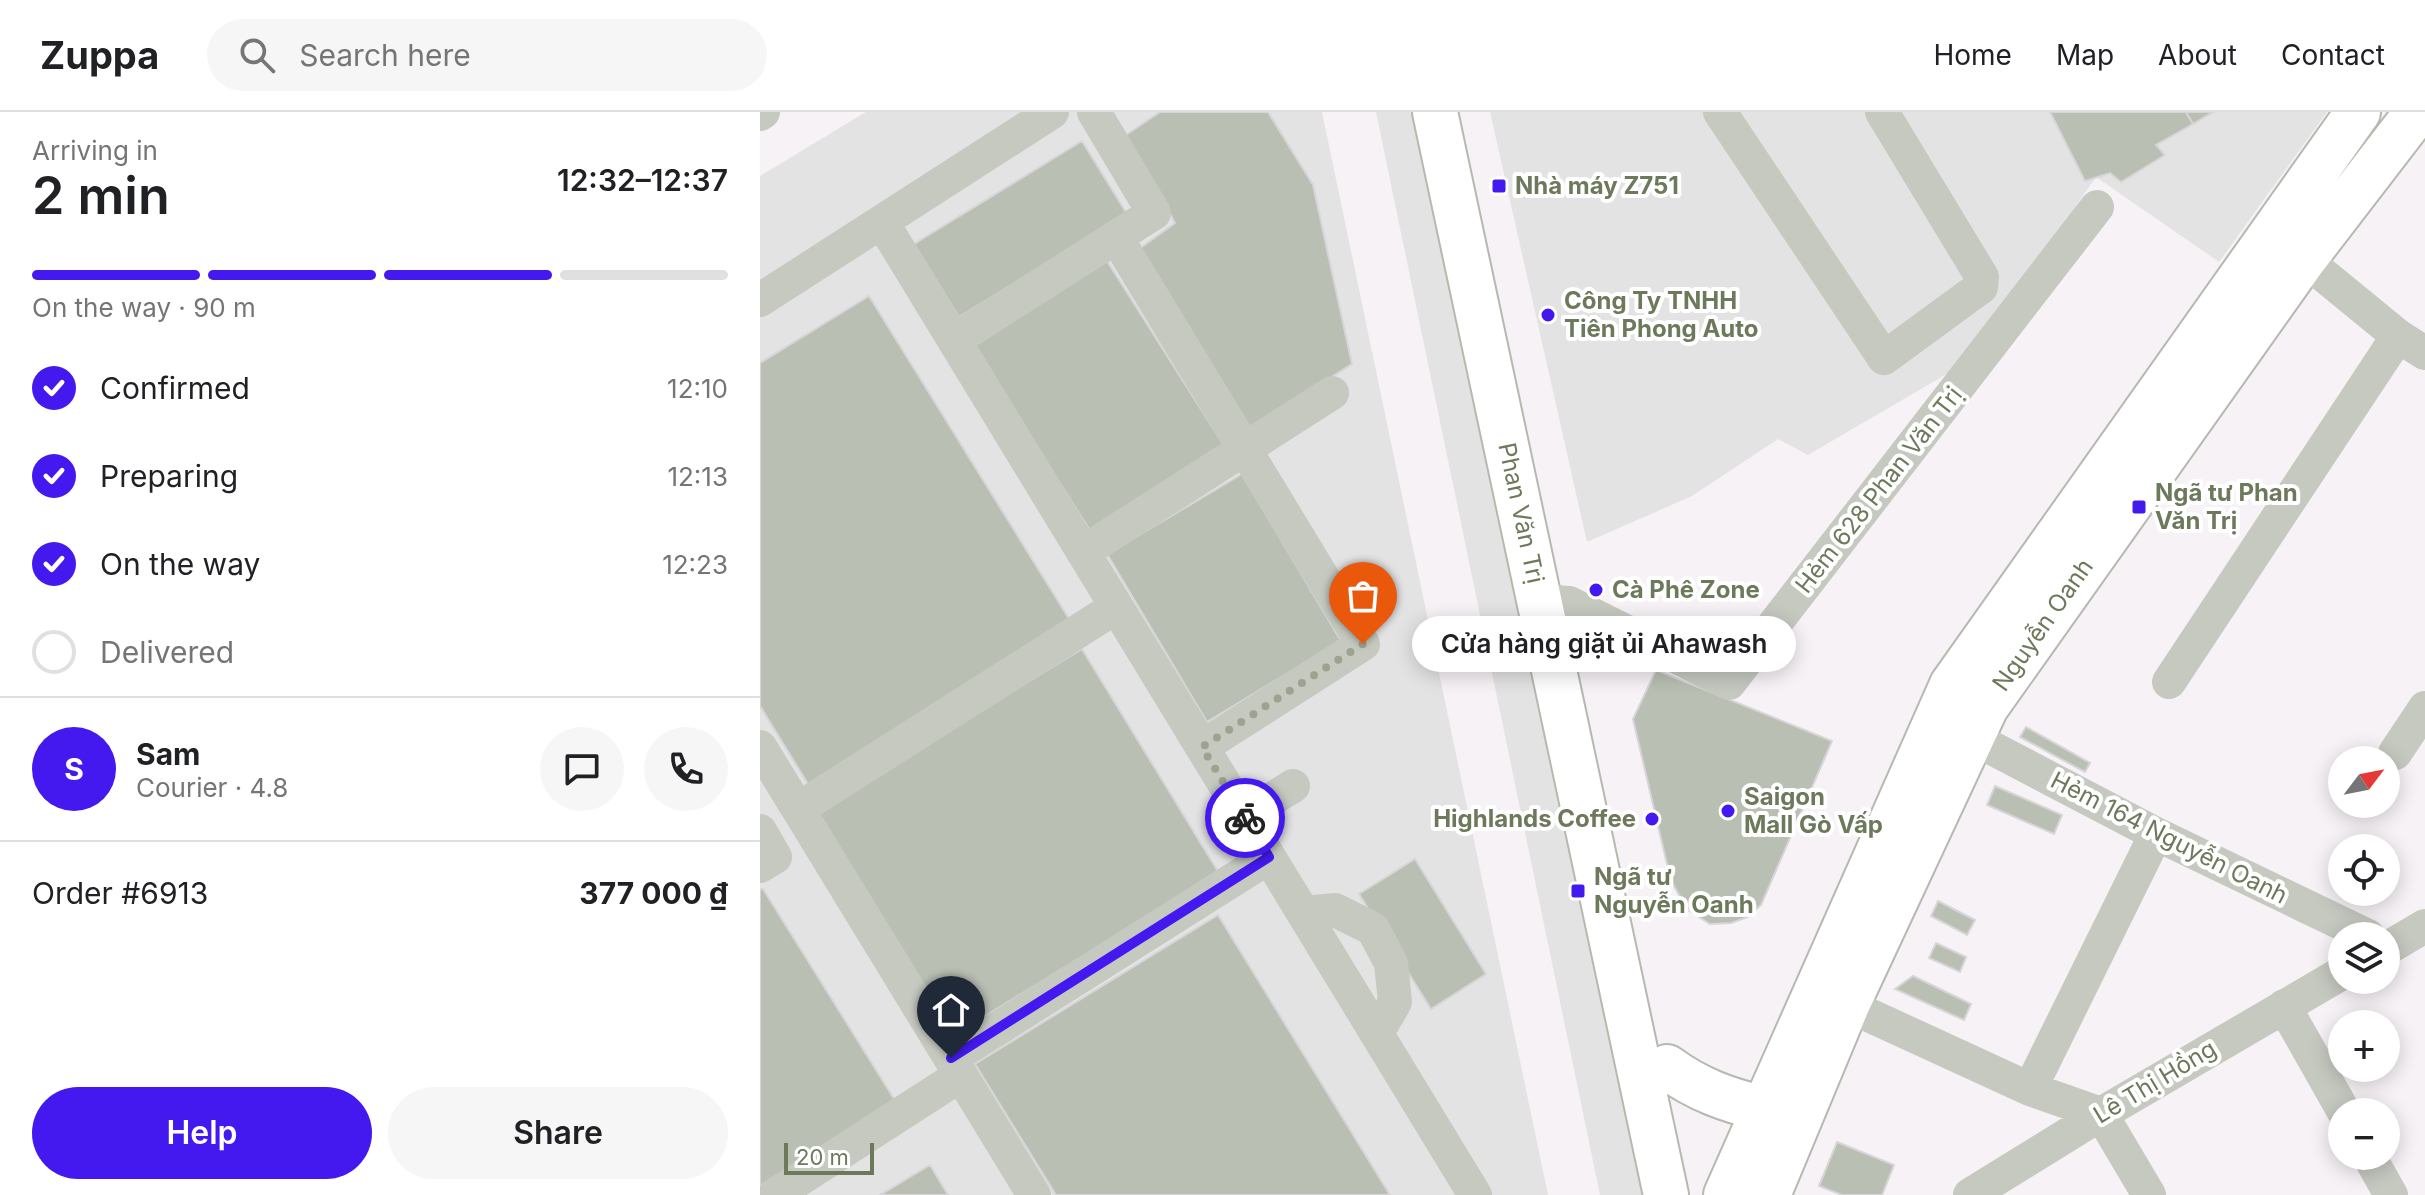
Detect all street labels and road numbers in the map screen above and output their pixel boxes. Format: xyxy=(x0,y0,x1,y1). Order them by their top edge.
street label: Hẻm 628 Phan Văn Trị xyxy=(1789,381,1968,599)
street label: Phan Văn Trị xyxy=(1492,440,1551,586)
street label: Nguyễn Oanh xyxy=(1986,553,2099,697)
street label: Hẻm 164 Nguyễn Oanh xyxy=(2046,765,2292,910)
street label: Lê Thị Hồng xyxy=(2088,1034,2221,1129)

